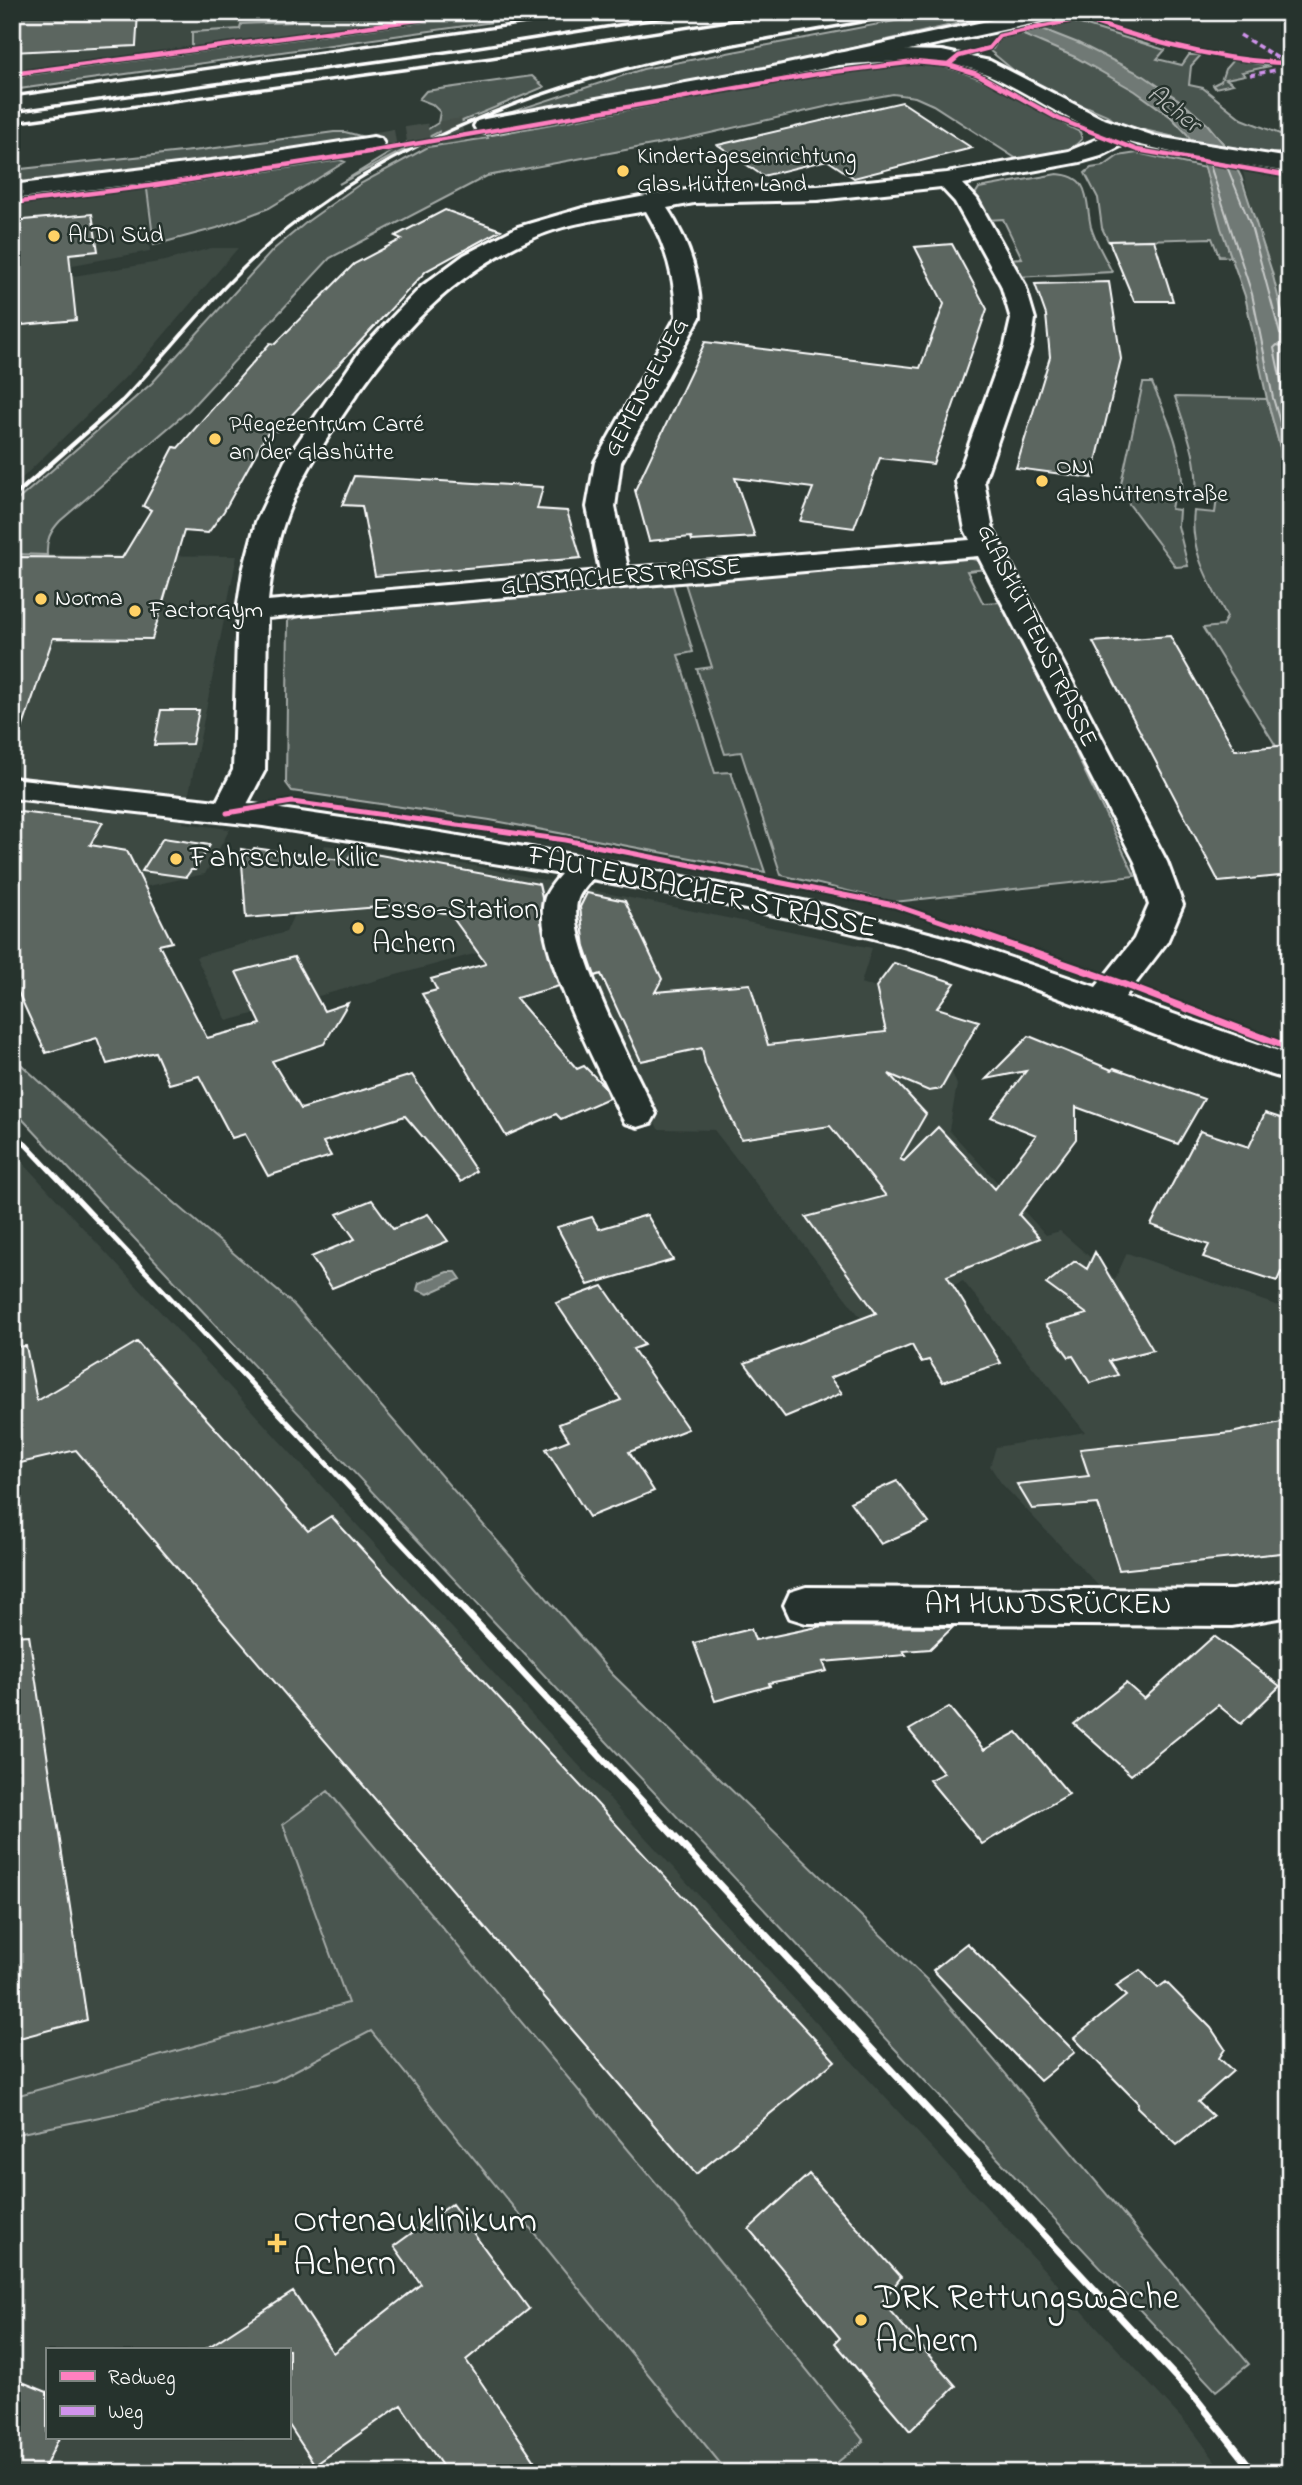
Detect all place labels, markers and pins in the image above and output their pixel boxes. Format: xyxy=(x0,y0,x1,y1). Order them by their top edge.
place label: Kindertageseinrichtung Glas Hütten Land xyxy=(637,140,856,203)
marker: Kindertageseinrichtung Glas Hütten Land xyxy=(615,163,631,179)
place label: ALDI Süd xyxy=(68,219,164,254)
marker: ALDI Süd xyxy=(46,228,62,244)
place label: Pflegezentrum Carré an der Glashütte xyxy=(229,408,424,471)
marker: Pflegezentrum Carré an der Glashütte xyxy=(207,431,223,447)
place label: ONI Glashüttenstraße xyxy=(1056,450,1228,513)
marker: ONI Glashüttenstraße xyxy=(1034,473,1050,489)
place label: Norma xyxy=(55,582,123,617)
marker: Norma xyxy=(33,591,49,607)
place label: FactorGym xyxy=(148,594,263,630)
marker: FactorGym xyxy=(127,603,143,619)
place label: Fahrschule Kilic xyxy=(189,837,379,881)
marker: Fahrschule Kilic xyxy=(168,851,184,867)
place label: Esso-Station Achern xyxy=(372,889,539,967)
marker: Esso-Station Achern xyxy=(350,920,366,936)
place label: Ortenauklinikum Achern xyxy=(293,2195,537,2292)
marker: Ortenauklinikum Achern xyxy=(267,2233,287,2253)
place label: DRK Rettungswache Achern xyxy=(874,2272,1180,2369)
marker: DRK Rettungswache Achern xyxy=(853,2312,869,2328)

